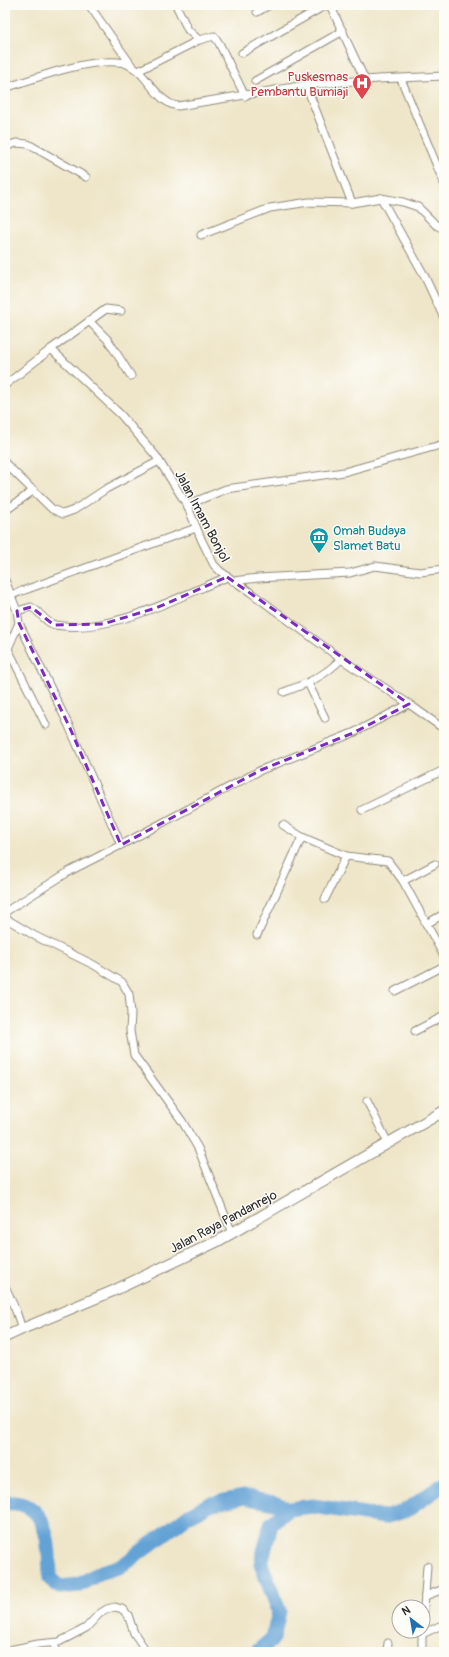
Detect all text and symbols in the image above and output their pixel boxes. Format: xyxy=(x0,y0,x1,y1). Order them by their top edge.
place label: Puskesmas Pembantu Bumiaji xyxy=(250,69,348,100)
hospital icon: Puskesmas Pembantu Bumiaji xyxy=(351,72,373,100)
street label: Jalan Imam Bonjol xyxy=(171,468,233,565)
place label: Omah Budaya Slamet Batu xyxy=(333,523,406,554)
museum icon: Omah Budaya Slamet Batu xyxy=(308,526,330,554)
street label: Jalan Raya Pandanrejo xyxy=(167,1187,280,1257)
north arrow xyxy=(391,1599,431,1639)
text: N xyxy=(400,1603,413,1618)

